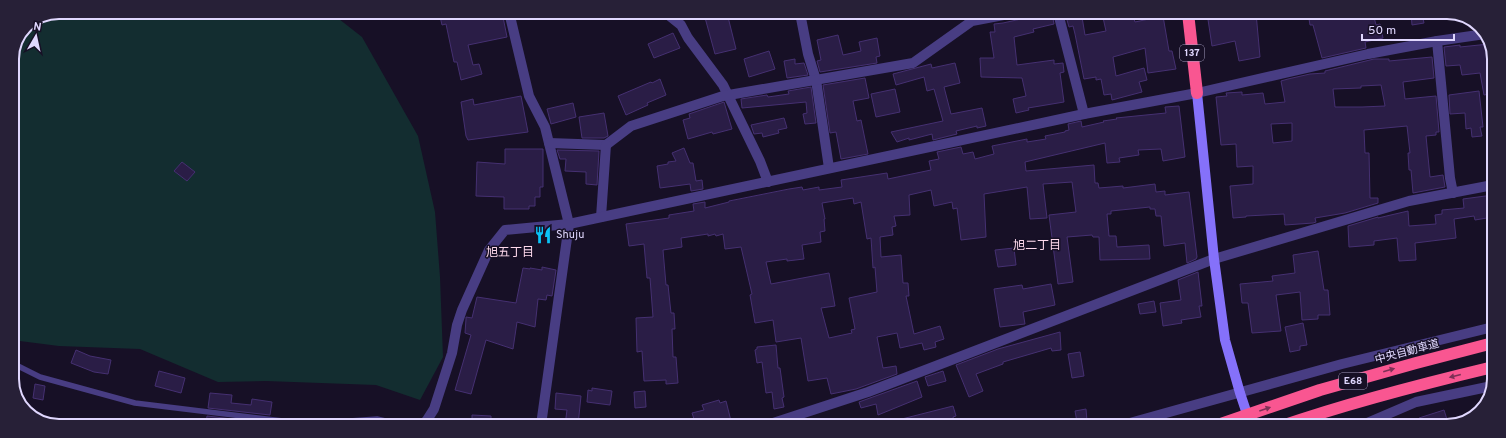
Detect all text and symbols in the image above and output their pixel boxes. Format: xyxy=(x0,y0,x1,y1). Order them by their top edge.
north arrow xyxy=(16,16,56,56)
scale bar xyxy=(1362,16,1454,42)
text: N xyxy=(32,20,42,35)
text: 50 m xyxy=(1368,23,1396,39)
road number: 137 xyxy=(1180,45,1204,61)
restaurant icon: Shuju xyxy=(533,225,553,245)
place label: Shuju xyxy=(556,228,584,242)
district label: 旭二丁目 xyxy=(1013,238,1061,254)
district label: 旭五丁目 xyxy=(486,245,534,261)
street label: 中央自動車道 xyxy=(1373,337,1441,367)
one-way arrow xyxy=(1384,367,1396,373)
road number: E68 xyxy=(1339,373,1367,389)
one-way arrow xyxy=(1448,373,1460,379)
one-way arrow xyxy=(1260,405,1272,411)

